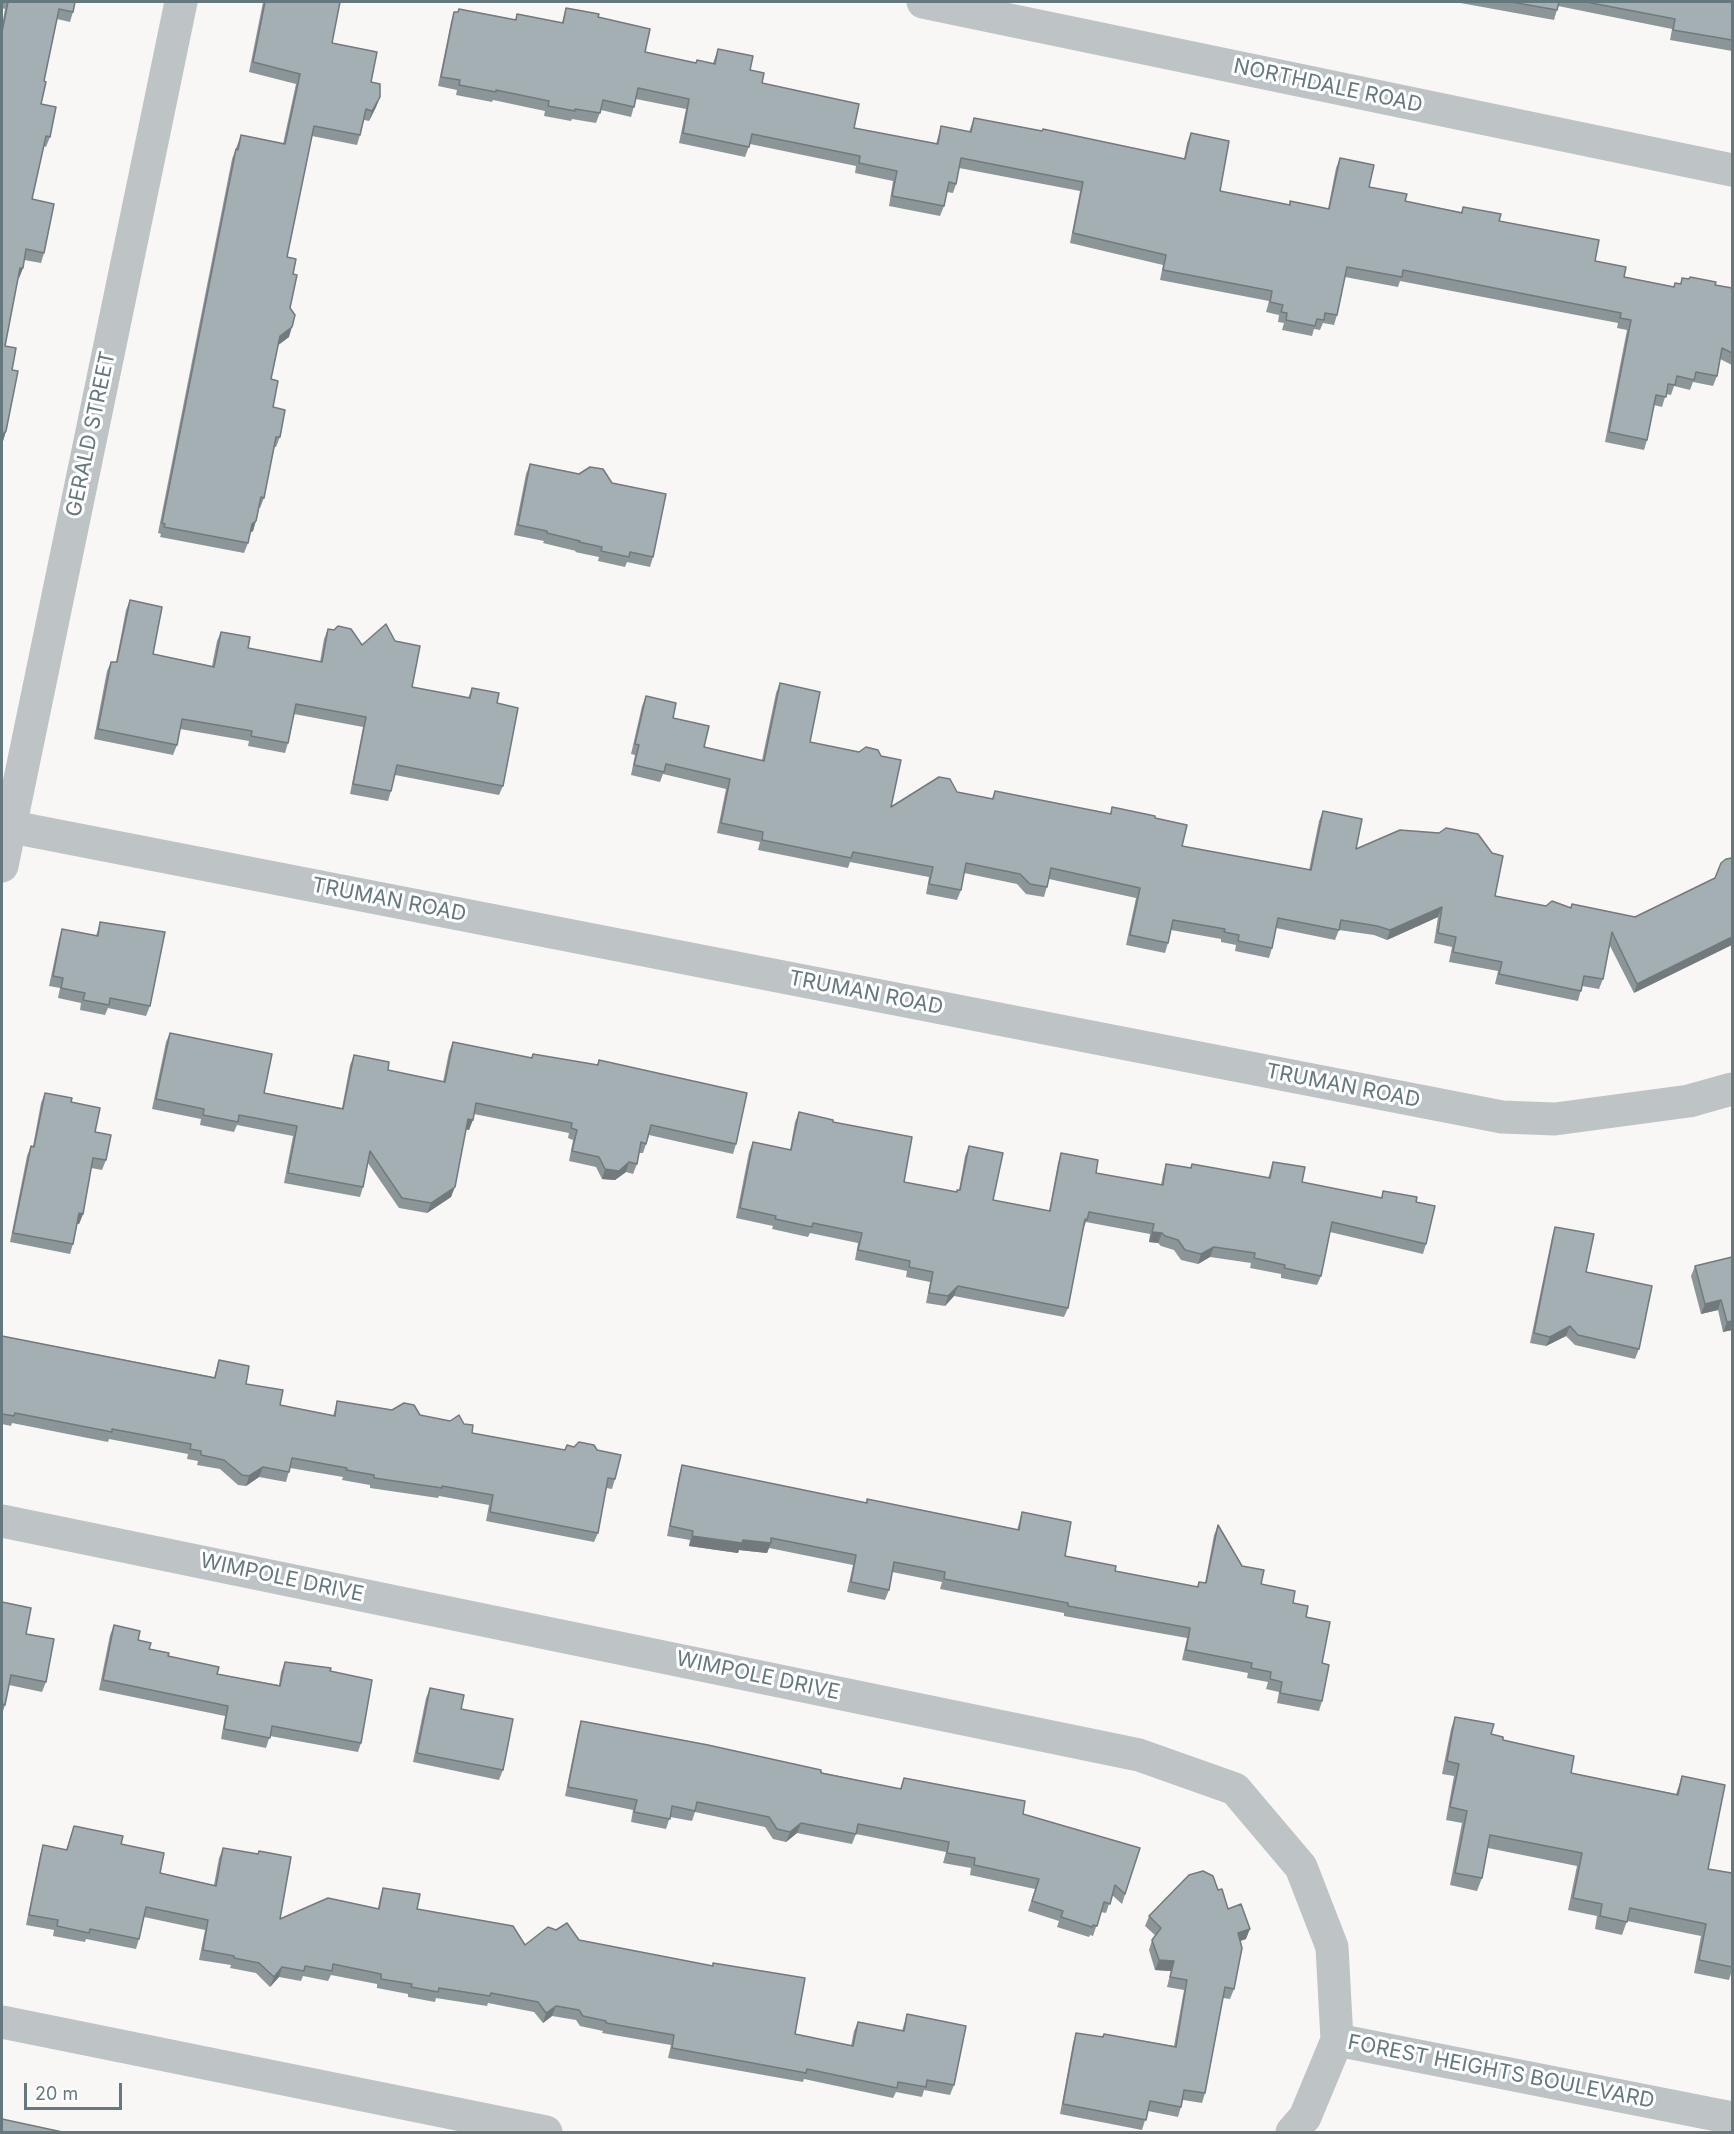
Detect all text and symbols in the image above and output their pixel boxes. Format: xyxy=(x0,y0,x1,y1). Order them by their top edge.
street label: NORTHDALE ROAD xyxy=(1231,54,1425,118)
street label: GERALD STREET xyxy=(61,349,121,519)
street label: TRUMAN ROAD xyxy=(310,873,468,927)
street label: TRUMAN ROAD xyxy=(787,966,945,1020)
street label: TRUMAN ROAD xyxy=(1264,1059,1422,1113)
street label: WIMPOLE DRIVE xyxy=(198,1548,366,1608)
street label: WIMPOLE DRIVE xyxy=(674,1646,842,1706)
street label: FOREST HEIGHTS BOULEVARD xyxy=(1346,2030,1656,2114)
scale bar xyxy=(27,2071,124,2109)
text: 20 m xyxy=(35,2083,78,2104)

